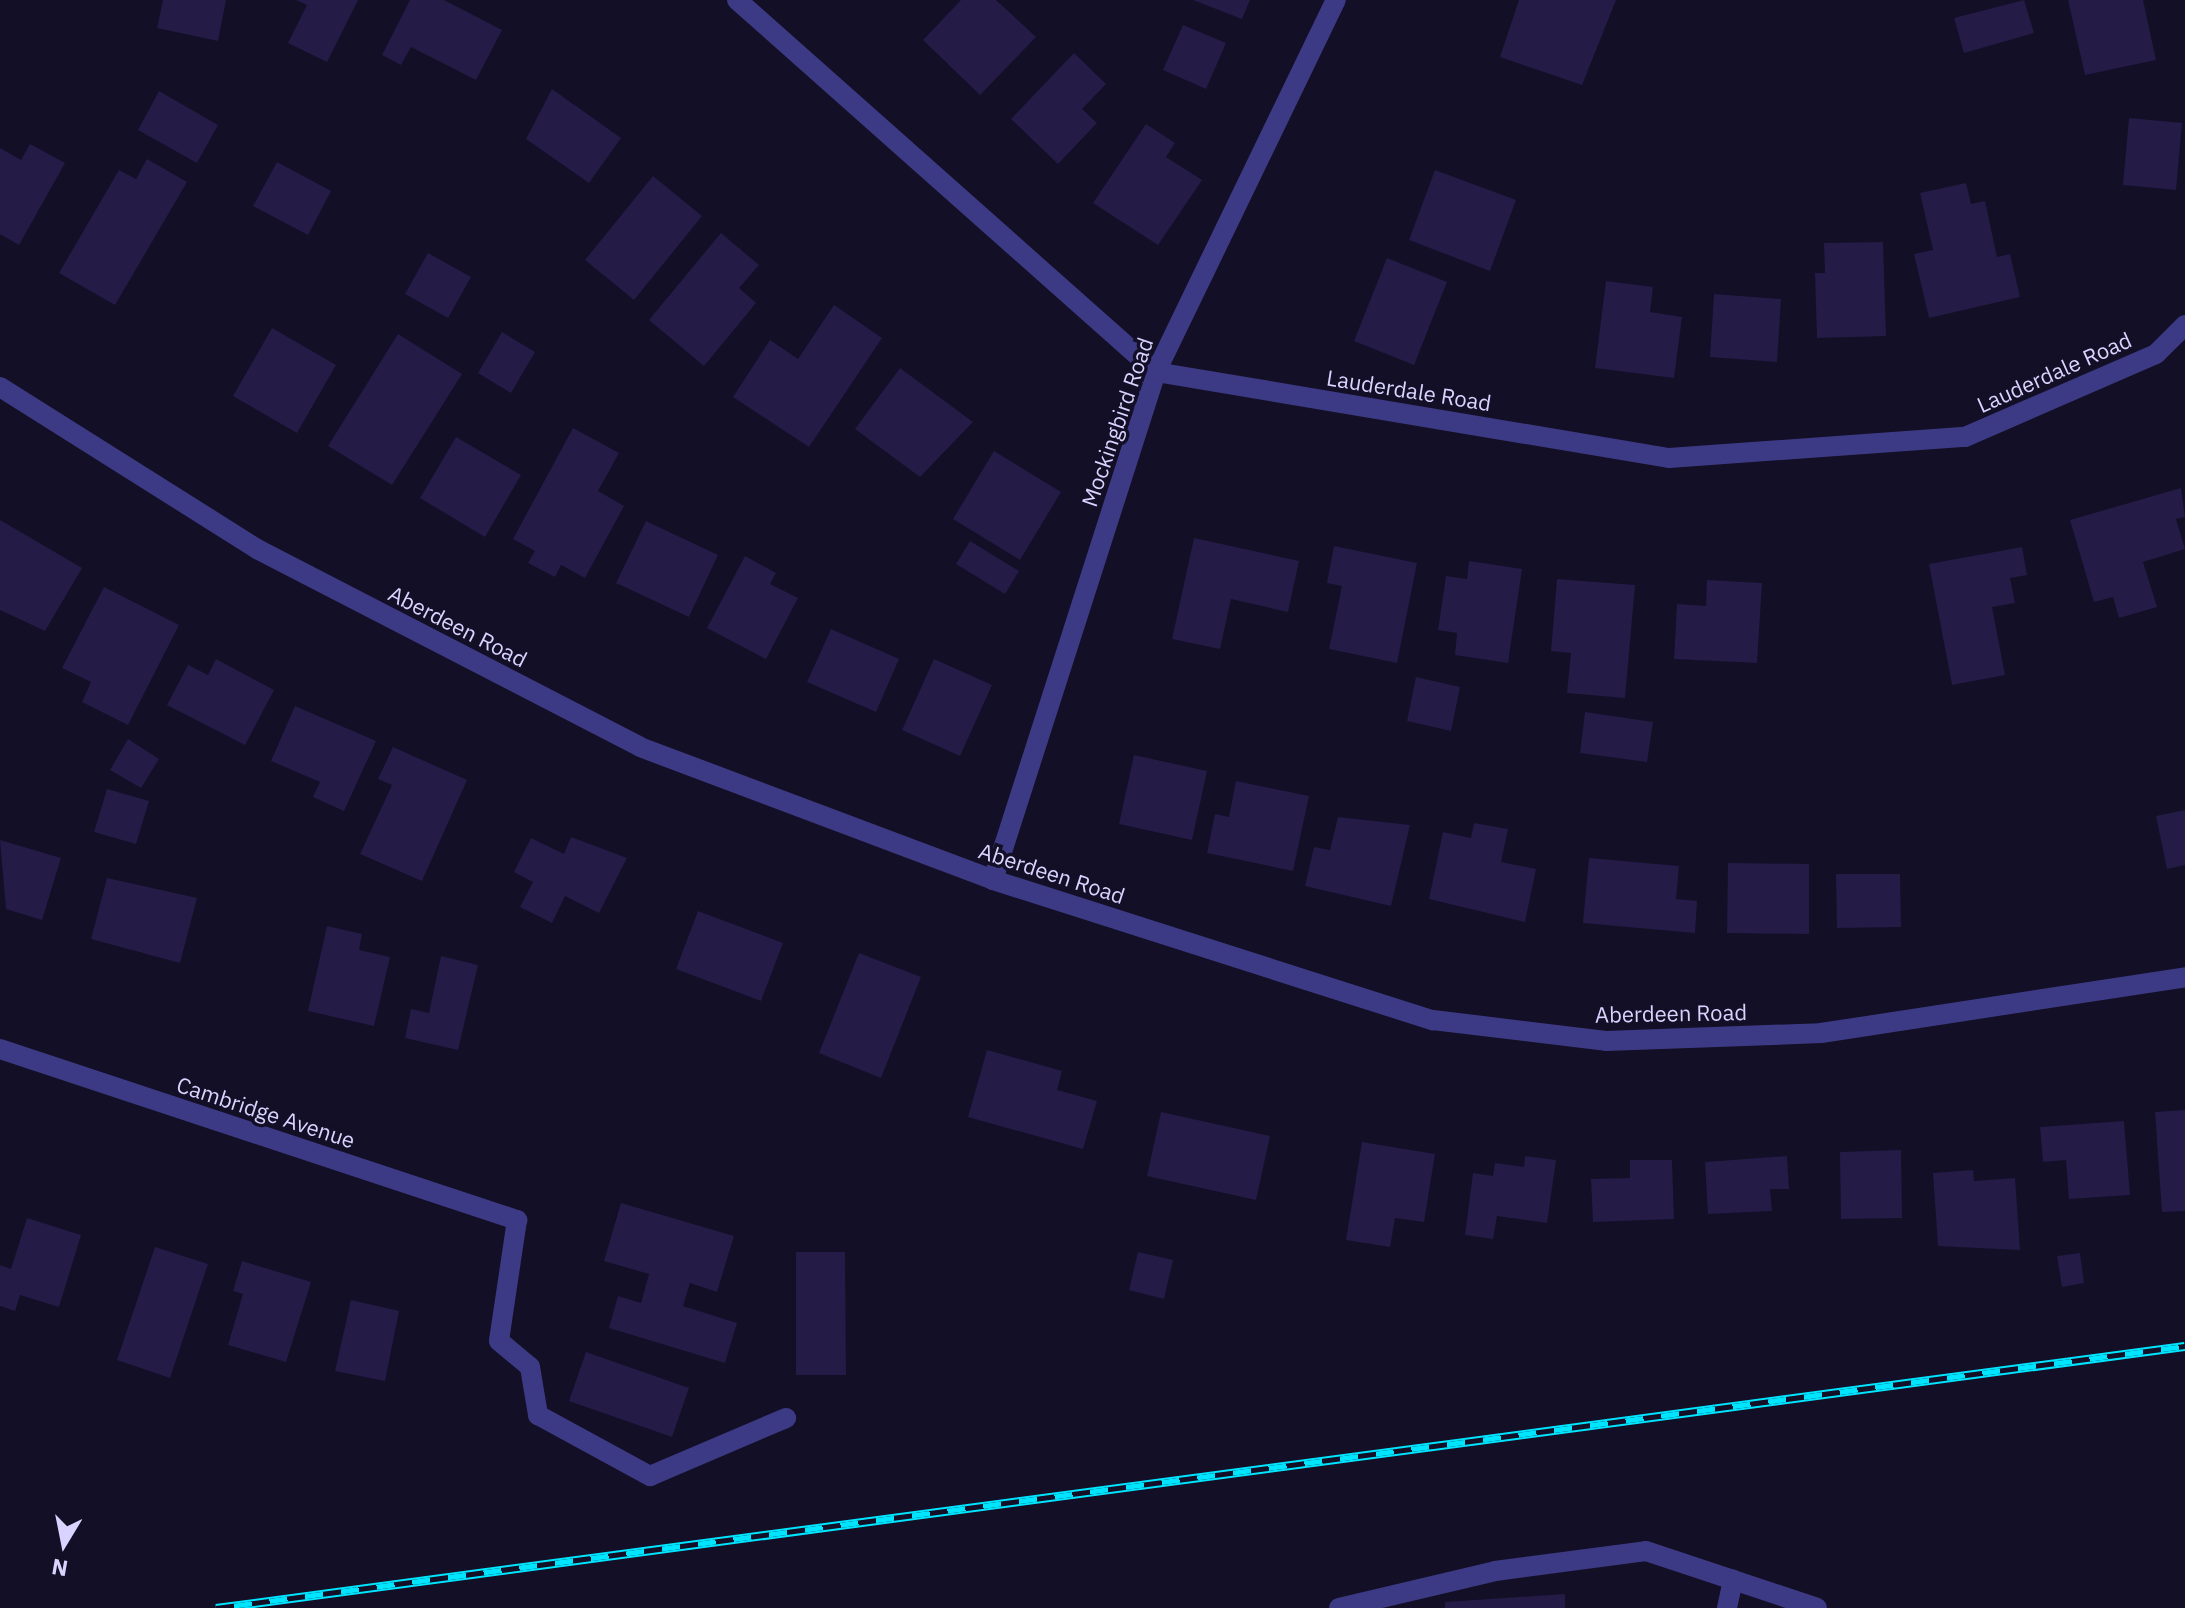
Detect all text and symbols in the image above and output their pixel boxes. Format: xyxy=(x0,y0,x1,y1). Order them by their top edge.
street label: Lauderdale Road xyxy=(1973,326,2135,418)
street label: Mockingbird Road xyxy=(1076,334,1158,510)
street label: Lauderdale Road xyxy=(1325,364,1493,416)
street label: Aberdeen Road xyxy=(384,580,532,672)
street label: Aberdeen Road xyxy=(976,837,1128,909)
street label: Aberdeen Road xyxy=(1595,998,1747,1028)
street label: Cambridge Avenue xyxy=(174,1071,358,1153)
north arrow xyxy=(24,1504,104,1584)
text: N xyxy=(49,1552,70,1584)

